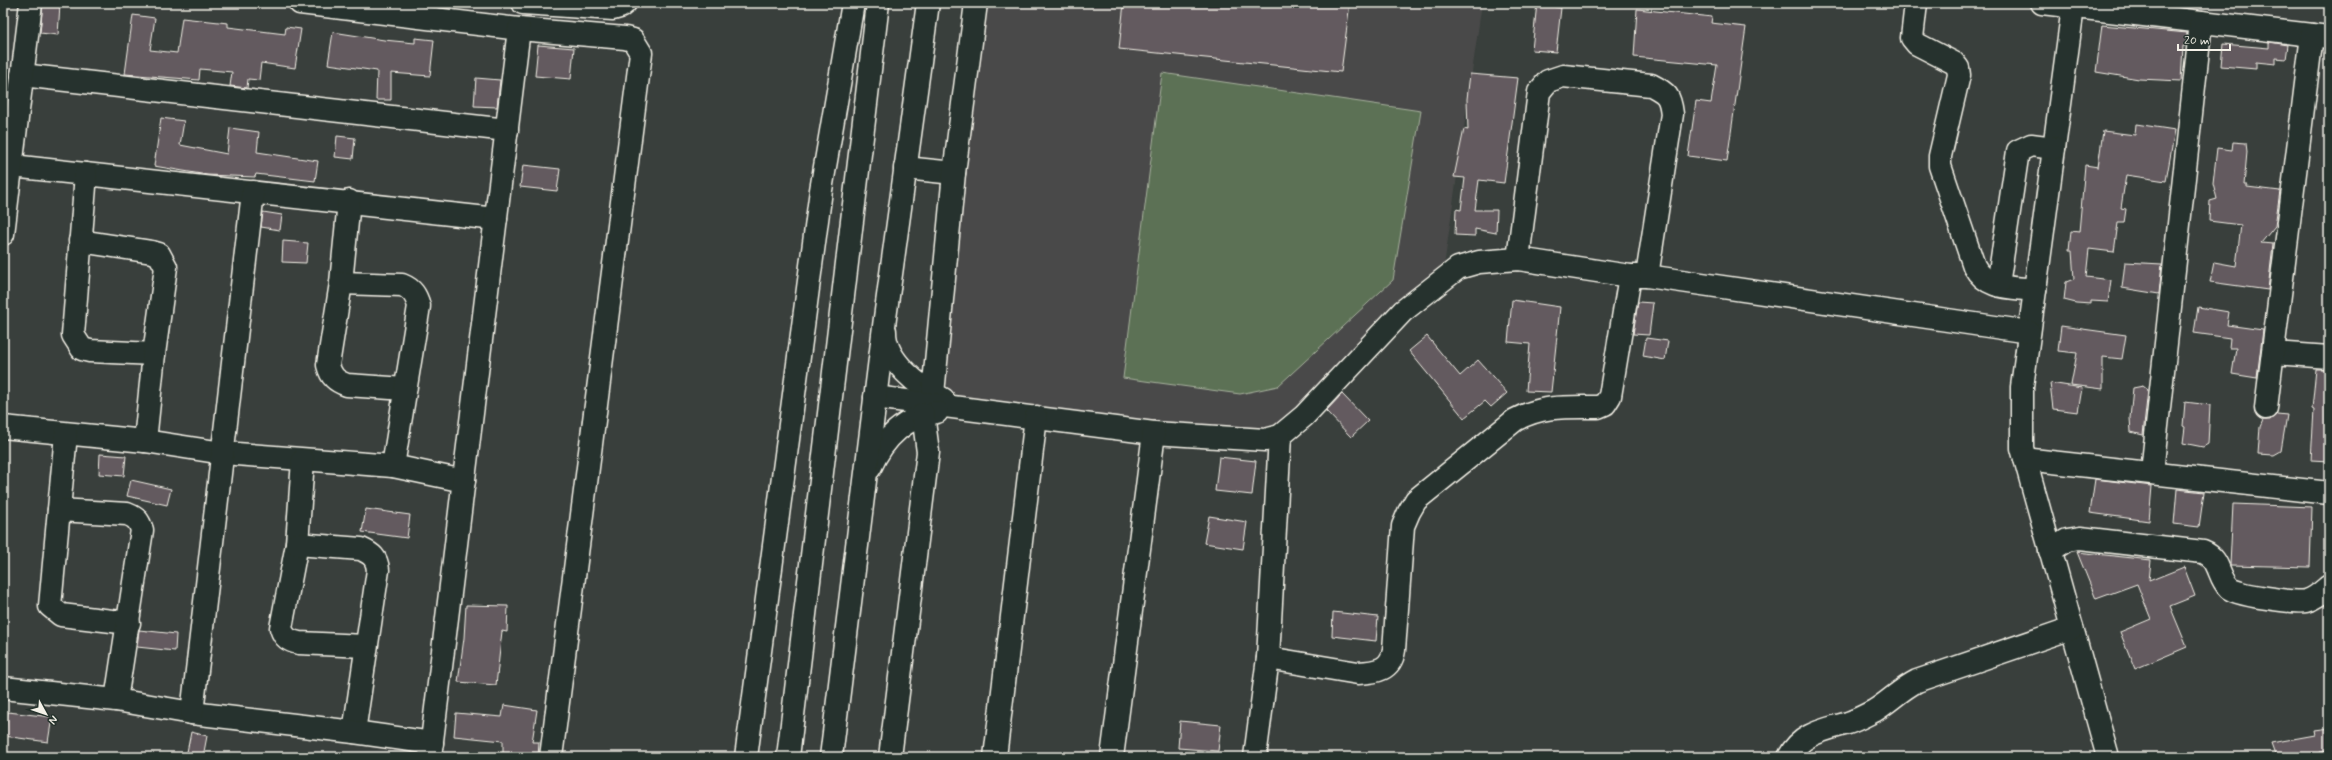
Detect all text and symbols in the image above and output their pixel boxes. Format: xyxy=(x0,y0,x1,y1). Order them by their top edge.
scale bar xyxy=(2178,26,2230,52)
text: 20 m xyxy=(2184,33,2210,49)
north arrow xyxy=(26,694,66,734)
text: N xyxy=(45,712,61,727)

